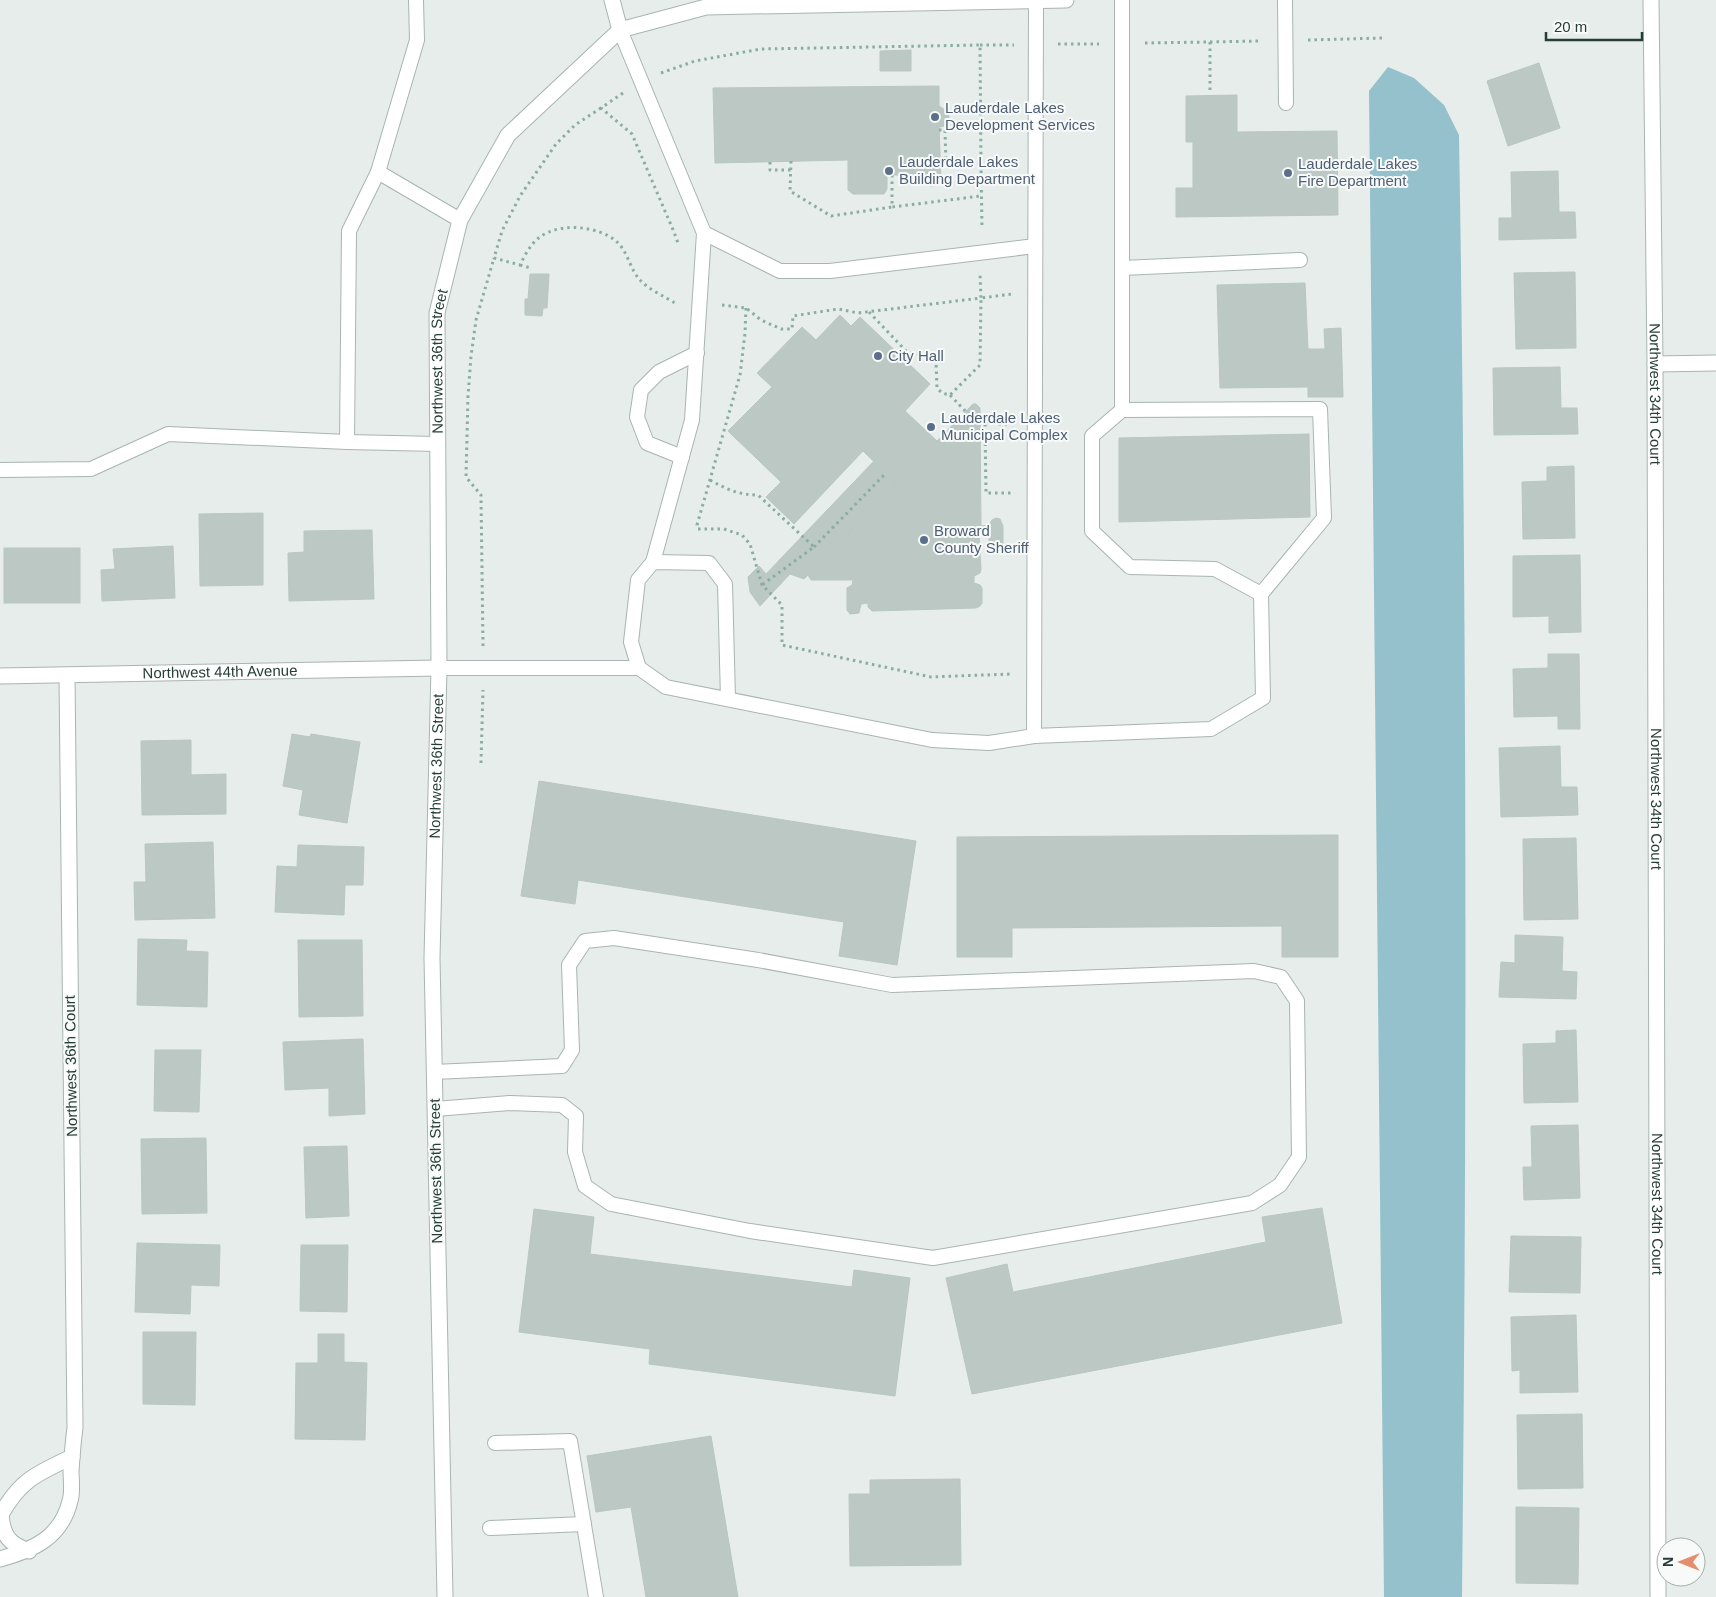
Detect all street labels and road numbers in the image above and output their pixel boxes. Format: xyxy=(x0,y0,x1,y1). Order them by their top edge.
street label: Northwest 36th Street xyxy=(428,286,451,434)
street label: Northwest 34th Court xyxy=(1647,323,1664,466)
street label: Northwest 44th Avenue xyxy=(142,662,298,681)
street label: Northwest 36th Street xyxy=(426,693,446,839)
street label: Northwest 34th Court xyxy=(1648,728,1665,871)
street label: Northwest 36th Court xyxy=(61,994,80,1137)
street label: Northwest 36th Street xyxy=(426,1098,445,1244)
street label: Northwest 34th Court xyxy=(1649,1133,1666,1276)

